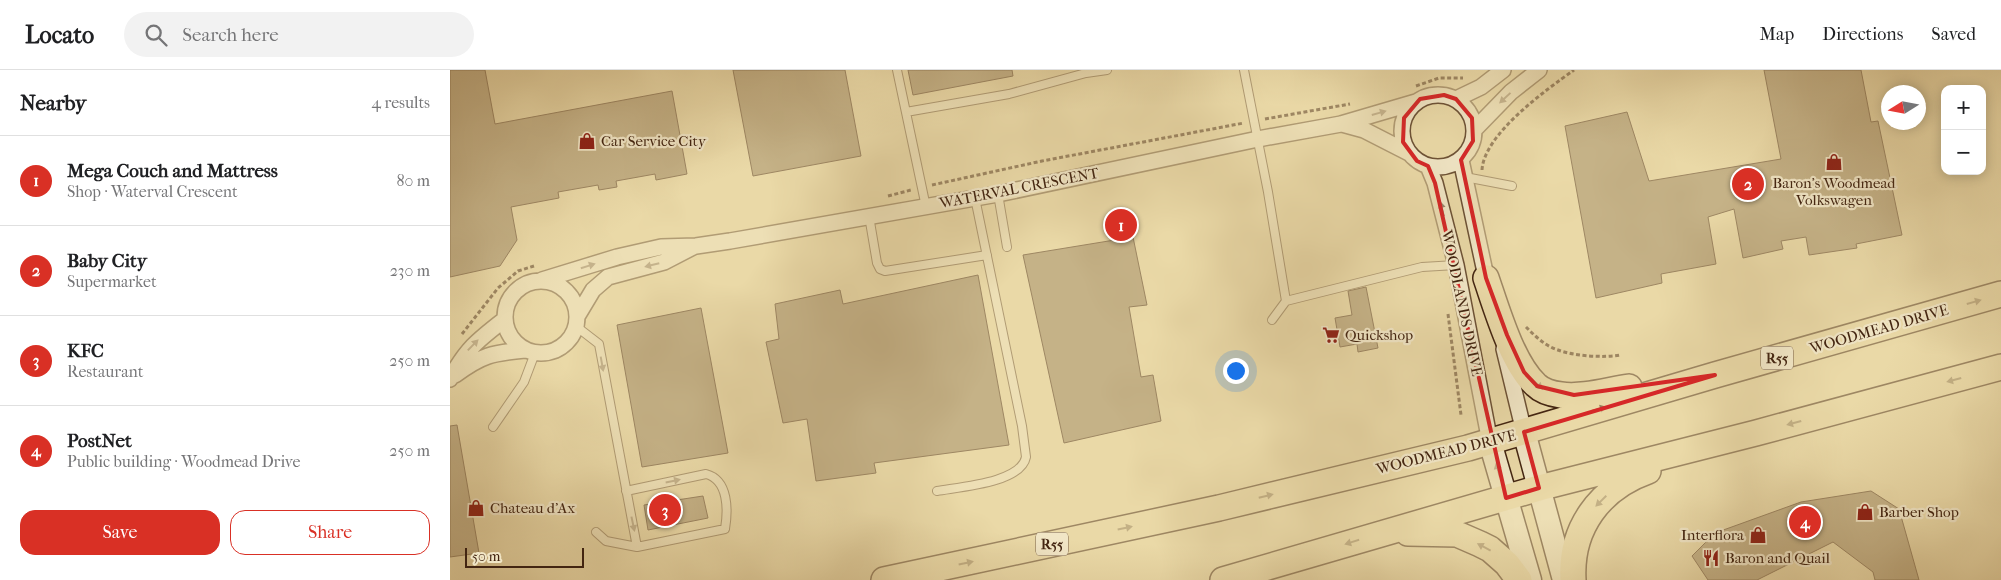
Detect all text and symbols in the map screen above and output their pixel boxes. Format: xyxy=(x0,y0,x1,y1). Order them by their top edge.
search box xyxy=(124,12,474,57)
text: Locato xyxy=(25,21,94,49)
icon: search xyxy=(142,21,170,49)
text: Search here xyxy=(182,24,279,46)
text: Map xyxy=(1760,24,1794,45)
text: Directions xyxy=(1822,24,1903,45)
text: Saved xyxy=(1931,24,1976,45)
north arrow xyxy=(1881,85,1926,130)
map controls xyxy=(1941,85,1986,175)
button: + xyxy=(1941,85,1986,130)
text: Nearby xyxy=(20,91,86,115)
one-way arrow xyxy=(1499,92,1511,103)
text: 4 results xyxy=(372,93,430,112)
one-way arrow xyxy=(1371,109,1386,117)
button: − xyxy=(1941,130,1986,175)
shop icon: Car Service City xyxy=(577,131,597,151)
place label: Car Service City xyxy=(601,132,707,150)
shop icon: Baron's Woodmead Volkswagen xyxy=(1824,152,1844,172)
text: Mega Couch and Mattress xyxy=(67,160,278,182)
street label: WATERVAL CRESCENT xyxy=(937,164,1101,212)
pin: 2 xyxy=(1732,165,1764,203)
text: 1 xyxy=(33,171,39,190)
text: 80 m xyxy=(396,171,430,190)
place label: Baron's Woodmead Volkswagen xyxy=(1772,174,1896,209)
text: Shop · Waterval Crescent xyxy=(67,182,238,201)
one-way arrow xyxy=(1438,201,1446,216)
pin: 1 xyxy=(1105,206,1137,244)
street label: WOODLANDS DRIVE xyxy=(1438,227,1486,378)
text: Baby City xyxy=(67,250,147,272)
text: 2 xyxy=(32,261,40,280)
text: 230 m xyxy=(390,261,430,280)
one-way arrow xyxy=(644,261,659,269)
one-way arrow xyxy=(581,262,596,269)
text: Supermarket xyxy=(67,272,157,291)
one-way arrow xyxy=(1967,297,1982,305)
street label: WOODMEAD DRIVE xyxy=(1807,301,1950,358)
supermarket icon: Quickshop xyxy=(1321,325,1341,345)
place label: Quickshop xyxy=(1345,326,1413,344)
one-way arrow xyxy=(467,339,479,351)
text: KFC xyxy=(67,340,104,362)
road number: R55 xyxy=(1761,346,1793,370)
text: 3 xyxy=(33,351,39,370)
text: 250 m xyxy=(389,351,430,370)
one-way arrow xyxy=(599,357,607,373)
your location xyxy=(1223,358,1249,384)
text: Restaurant xyxy=(67,362,143,381)
one-way arrow xyxy=(1946,376,1961,384)
one-way arrow xyxy=(1530,379,1543,390)
one-way arrow xyxy=(1592,405,1607,413)
one-way arrow xyxy=(1787,419,1802,427)
street label: WOODMEAD DRIVE xyxy=(1373,426,1518,478)
text: PostNet xyxy=(67,430,132,452)
text: 4 xyxy=(31,441,41,460)
text: 250 m xyxy=(389,441,430,460)
text: Public building · Woodmead Drive xyxy=(67,452,300,471)
one-way arrow xyxy=(1494,463,1502,478)
one-way arrow xyxy=(666,477,681,485)
pin: 3 xyxy=(649,491,681,529)
one-way arrow xyxy=(1259,492,1274,500)
one-way arrow xyxy=(1595,495,1607,507)
shop icon: Chateau d'Ax xyxy=(466,498,486,518)
place label: Chateau d'Ax xyxy=(490,499,575,517)
shop icon: Barber Shop xyxy=(1855,502,1875,522)
pin: 4 xyxy=(1789,503,1821,541)
place label: Barber Shop xyxy=(1879,503,1959,521)
button: Save xyxy=(20,510,220,555)
button: Share xyxy=(230,510,430,555)
one-way arrow xyxy=(629,516,637,532)
one-way arrow xyxy=(1117,524,1132,532)
shop icon: Interflora xyxy=(1748,525,1768,545)
place label: Interflora xyxy=(1681,526,1745,544)
road number: R55 xyxy=(1036,532,1068,556)
one-way arrow xyxy=(1345,538,1360,546)
one-way arrow xyxy=(1477,543,1492,551)
scale bar xyxy=(465,545,584,568)
text: 50 m xyxy=(472,548,500,565)
restaurant icon: Baron and Quail xyxy=(1701,548,1721,568)
place label: Baron and Quail xyxy=(1725,549,1830,567)
one-way arrow xyxy=(959,559,974,567)

